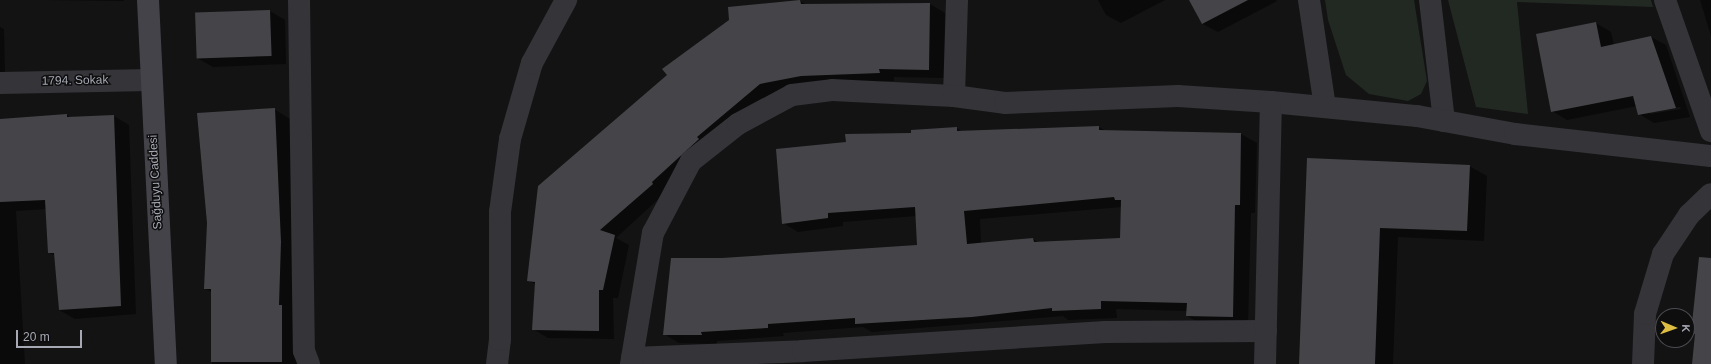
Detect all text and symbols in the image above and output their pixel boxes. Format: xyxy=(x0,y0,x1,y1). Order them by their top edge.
street label: 1794. Sokak xyxy=(42,73,108,89)
street label: Sağduyu Caddesi xyxy=(146,134,166,230)
north arrow xyxy=(1655,308,1695,348)
scale bar xyxy=(18,322,84,348)
text: K xyxy=(1680,324,1692,333)
text: 20 m xyxy=(23,330,50,344)

